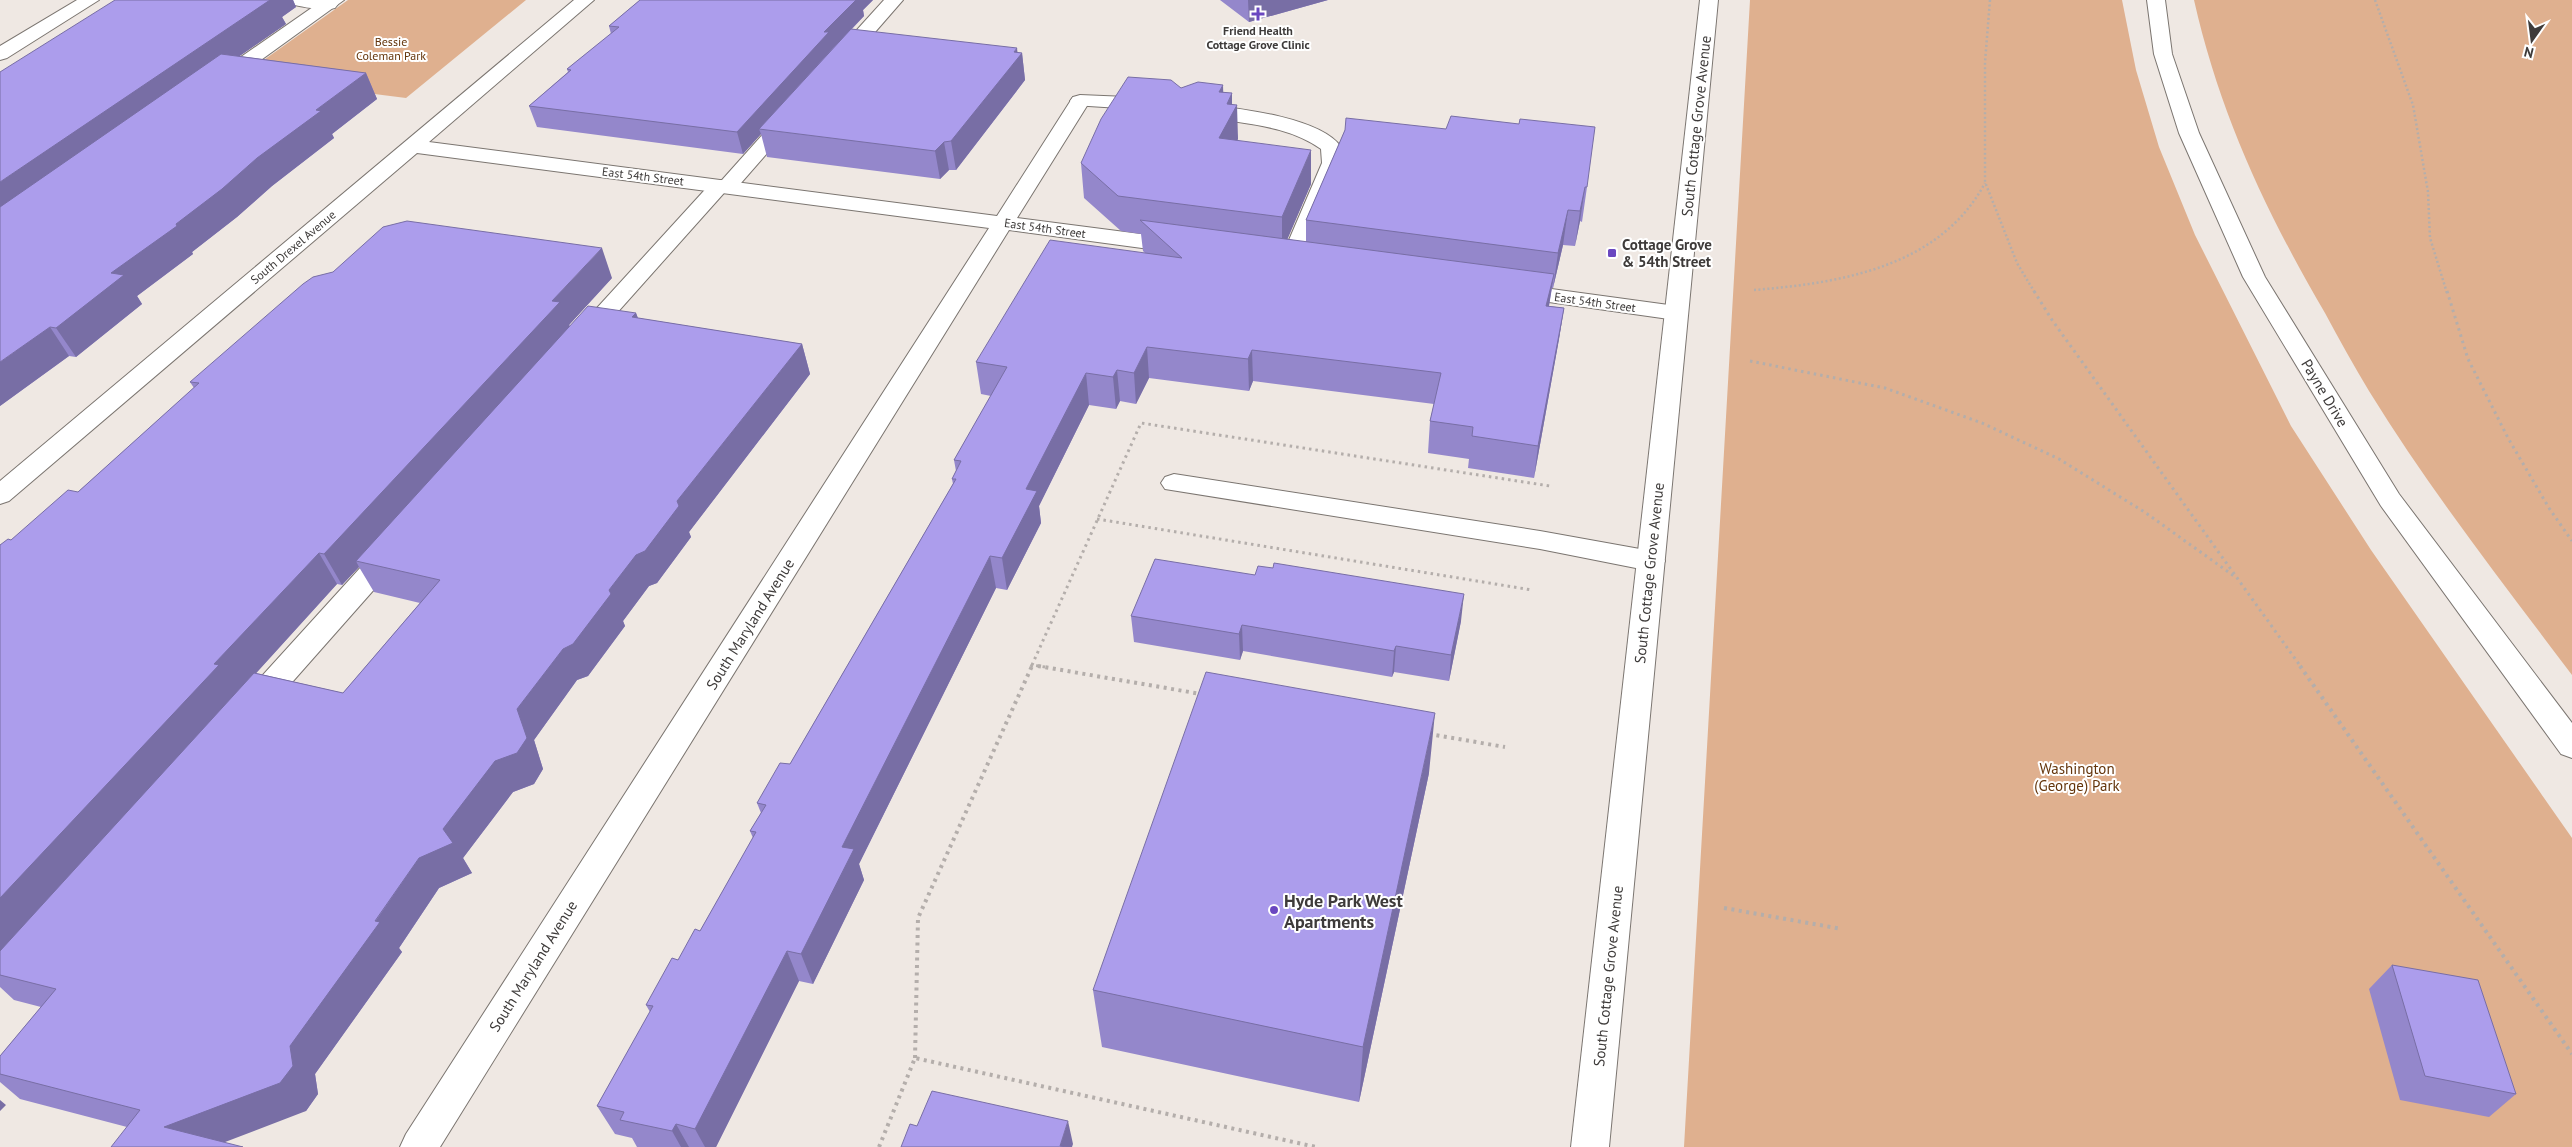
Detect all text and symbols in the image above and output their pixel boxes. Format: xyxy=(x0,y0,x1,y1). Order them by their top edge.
marker: Friend Health Cottage Grove Clinic xyxy=(1251,7,1265,21)
north arrow xyxy=(2507,15,2557,65)
place label: Friend Health Cottage Grove Clinic xyxy=(1206,23,1310,52)
park label: Bessie Coleman Park xyxy=(356,34,426,63)
street label: South Cottage Grove Avenue xyxy=(1677,35,1715,217)
text: N xyxy=(2522,43,2535,62)
street label: East 54th Street xyxy=(601,164,685,188)
street label: South Drexel Avenue xyxy=(247,207,339,287)
street label: East 54th Street xyxy=(1003,215,1087,241)
place label: Cottage Grove & 54th Street xyxy=(1622,235,1712,271)
marker: Cottage Grove & 54th Street xyxy=(1606,247,1618,259)
street label: East 54th Street xyxy=(1553,289,1637,315)
street label: Payne Drive xyxy=(2297,356,2353,430)
street label: South Cottage Grove Avenue xyxy=(1630,482,1668,664)
street label: South Maryland Avenue xyxy=(702,555,798,693)
park label: Washington (George) Park xyxy=(2034,759,2121,795)
street label: South Cottage Grove Avenue xyxy=(1589,885,1627,1067)
place label: Hyde Park West Apartments xyxy=(1284,889,1403,933)
street label: South Maryland Avenue xyxy=(485,897,581,1035)
marker: Hyde Park West Apartments xyxy=(1268,904,1280,916)

